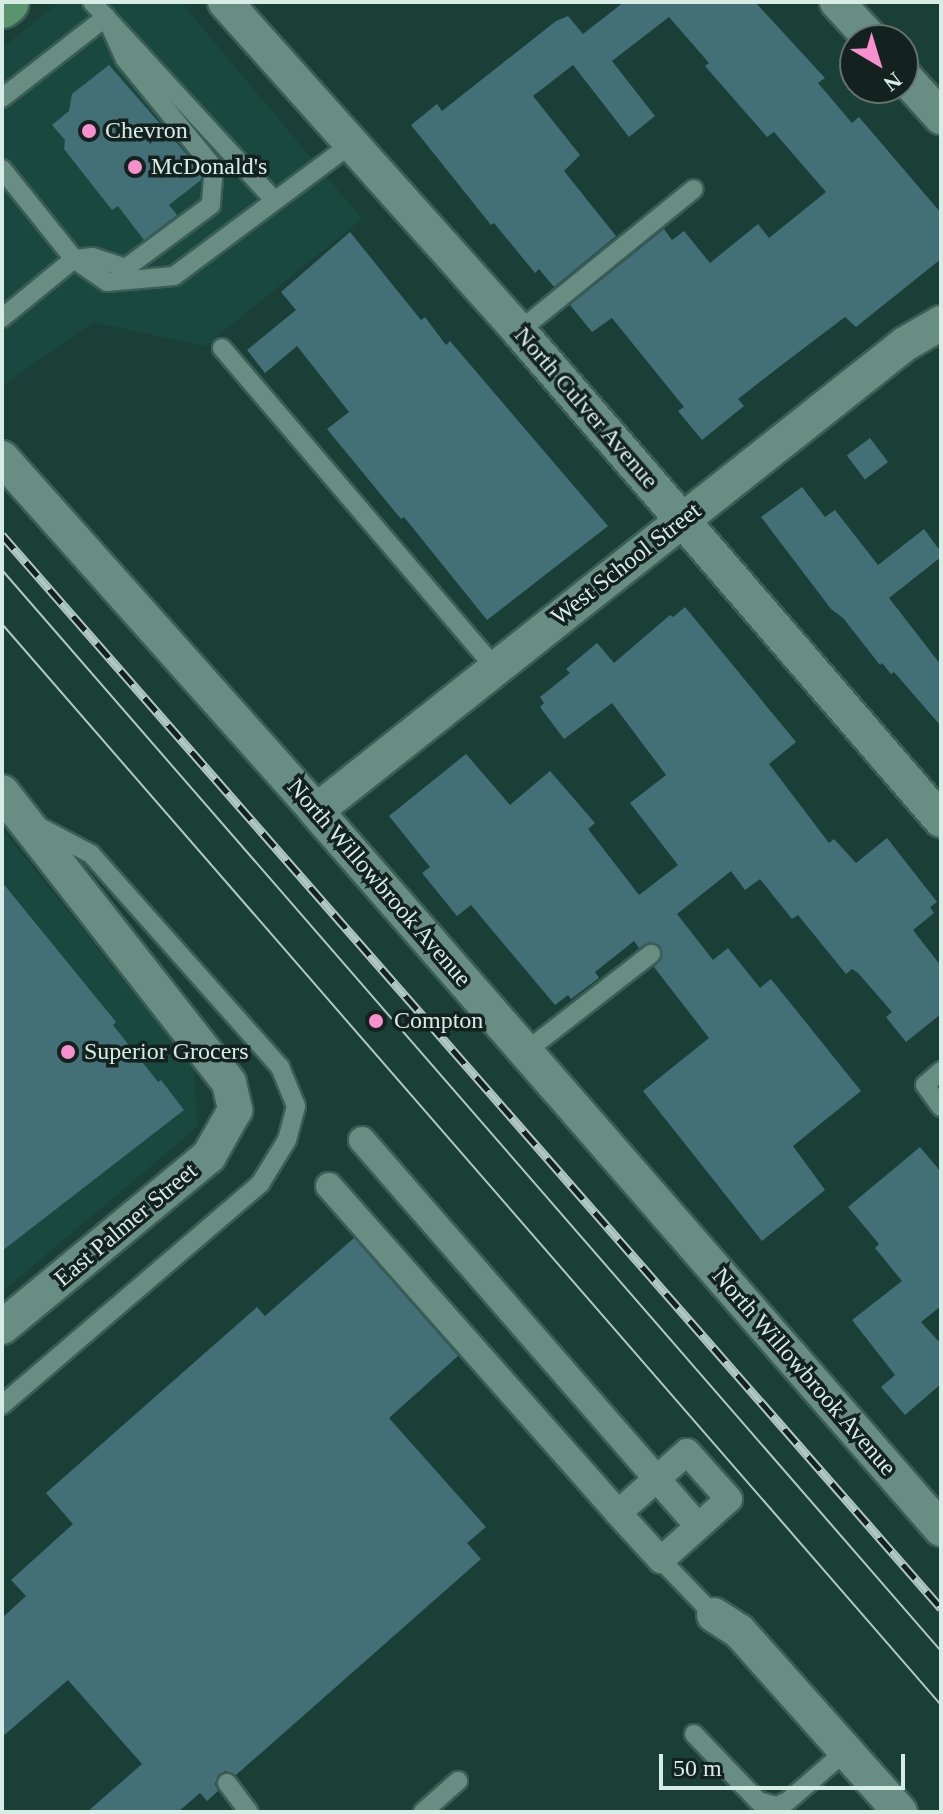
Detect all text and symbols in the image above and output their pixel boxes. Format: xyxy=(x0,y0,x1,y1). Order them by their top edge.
north arrow xyxy=(839,24,919,104)
text: N xyxy=(879,67,907,96)
place label: Chevron xyxy=(105,117,188,145)
marker: Chevron xyxy=(80,122,98,140)
place label: McDonald's xyxy=(151,153,267,181)
marker: McDonald's xyxy=(126,158,144,176)
street label: North Culver Avenue xyxy=(508,321,664,495)
street label: West School Street xyxy=(545,497,707,631)
street label: North Willowbrook Avenue xyxy=(280,772,478,994)
place label: Compton xyxy=(394,1007,483,1035)
marker: Compton xyxy=(365,1010,387,1032)
place label: Superior Grocers xyxy=(84,1038,249,1066)
marker: Superior Grocers xyxy=(59,1043,77,1061)
street label: East Palmer Street xyxy=(49,1157,203,1293)
street label: North Willowbrook Avenue xyxy=(705,1261,903,1483)
scale bar xyxy=(663,1738,909,1788)
text: 50 m xyxy=(673,1755,722,1781)

